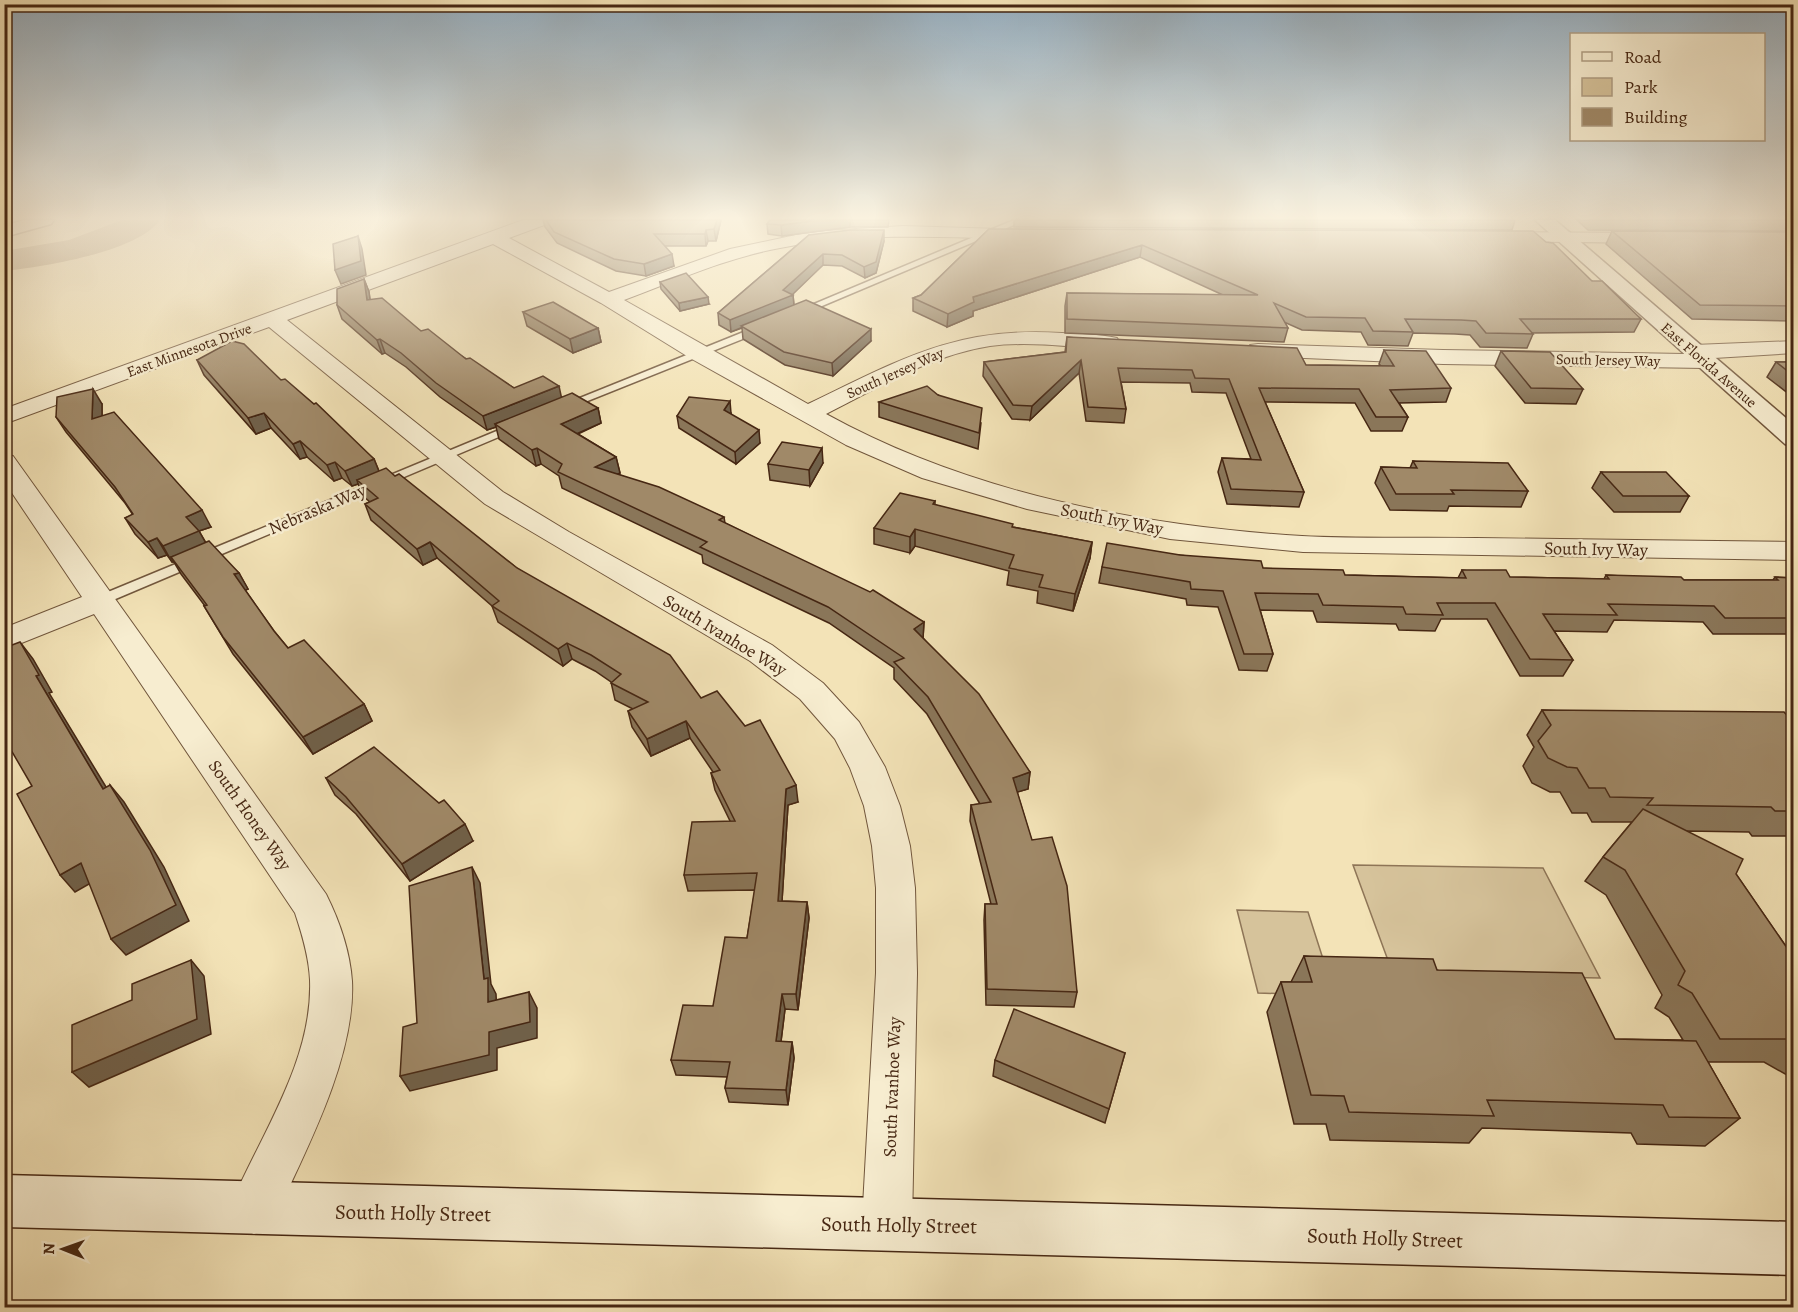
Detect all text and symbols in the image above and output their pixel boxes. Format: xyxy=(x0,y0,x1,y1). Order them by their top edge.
legend xyxy=(1570,33,1765,141)
text: Road xyxy=(1624,45,1662,69)
text: Park xyxy=(1624,75,1658,99)
text: Building xyxy=(1624,105,1688,129)
street label: East Minnesota Drive xyxy=(124,318,254,382)
street label: East Florida Avenue xyxy=(1657,318,1761,412)
street label: South Jersey Way xyxy=(843,342,947,403)
street label: South Jersey Way xyxy=(1556,349,1661,371)
street label: Nebraska Way xyxy=(264,477,370,540)
street label: South Ivy Way xyxy=(1059,497,1166,541)
street label: South Ivy Way xyxy=(1544,536,1649,562)
street label: South Ivanhoe Way xyxy=(659,589,792,682)
street label: South Honey Way xyxy=(203,755,298,876)
street label: South Ivanhoe Way xyxy=(878,1015,906,1158)
street label: South Holly Street xyxy=(335,1198,491,1228)
street label: South Holly Street xyxy=(821,1210,977,1240)
north arrow xyxy=(33,1219,93,1279)
street label: South Holly Street xyxy=(1306,1221,1464,1255)
text: N xyxy=(38,1242,60,1255)

